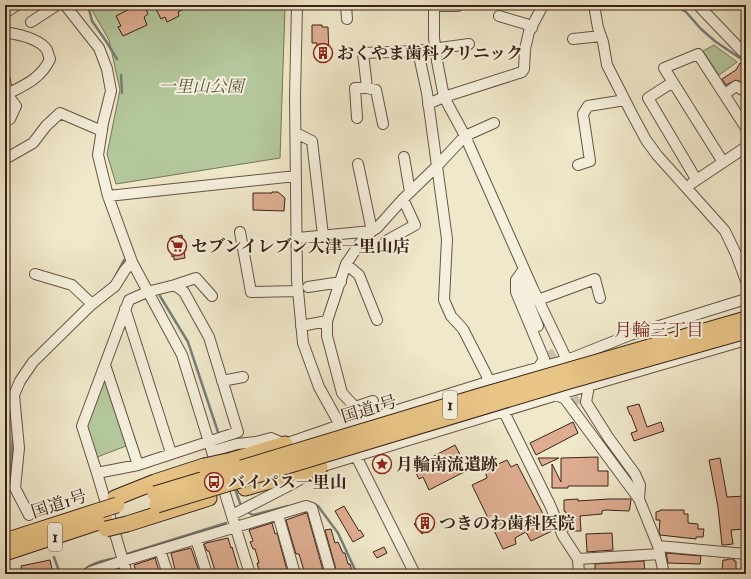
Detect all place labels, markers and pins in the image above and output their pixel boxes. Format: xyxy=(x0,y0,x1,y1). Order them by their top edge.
building icon: おくやま歯科クリニック xyxy=(312,42,334,64)
place label: おくやま歯科クリニック xyxy=(337,43,523,64)
supermarket icon: セブンイレブン大津一里山店 xyxy=(166,235,188,257)
place label: セブンイレブン大津一里山店 xyxy=(191,236,410,257)
place icon: 月輪南流遺跡 xyxy=(371,453,393,475)
place label: 月輪南流遺跡 xyxy=(396,454,498,475)
bus stop icon: バイパス一里山 xyxy=(203,471,225,493)
place label: バイパス一里山 xyxy=(228,472,347,493)
building icon: つきのわ歯科医院 xyxy=(414,512,436,534)
place label: つきのわ歯科医院 xyxy=(439,513,575,534)

